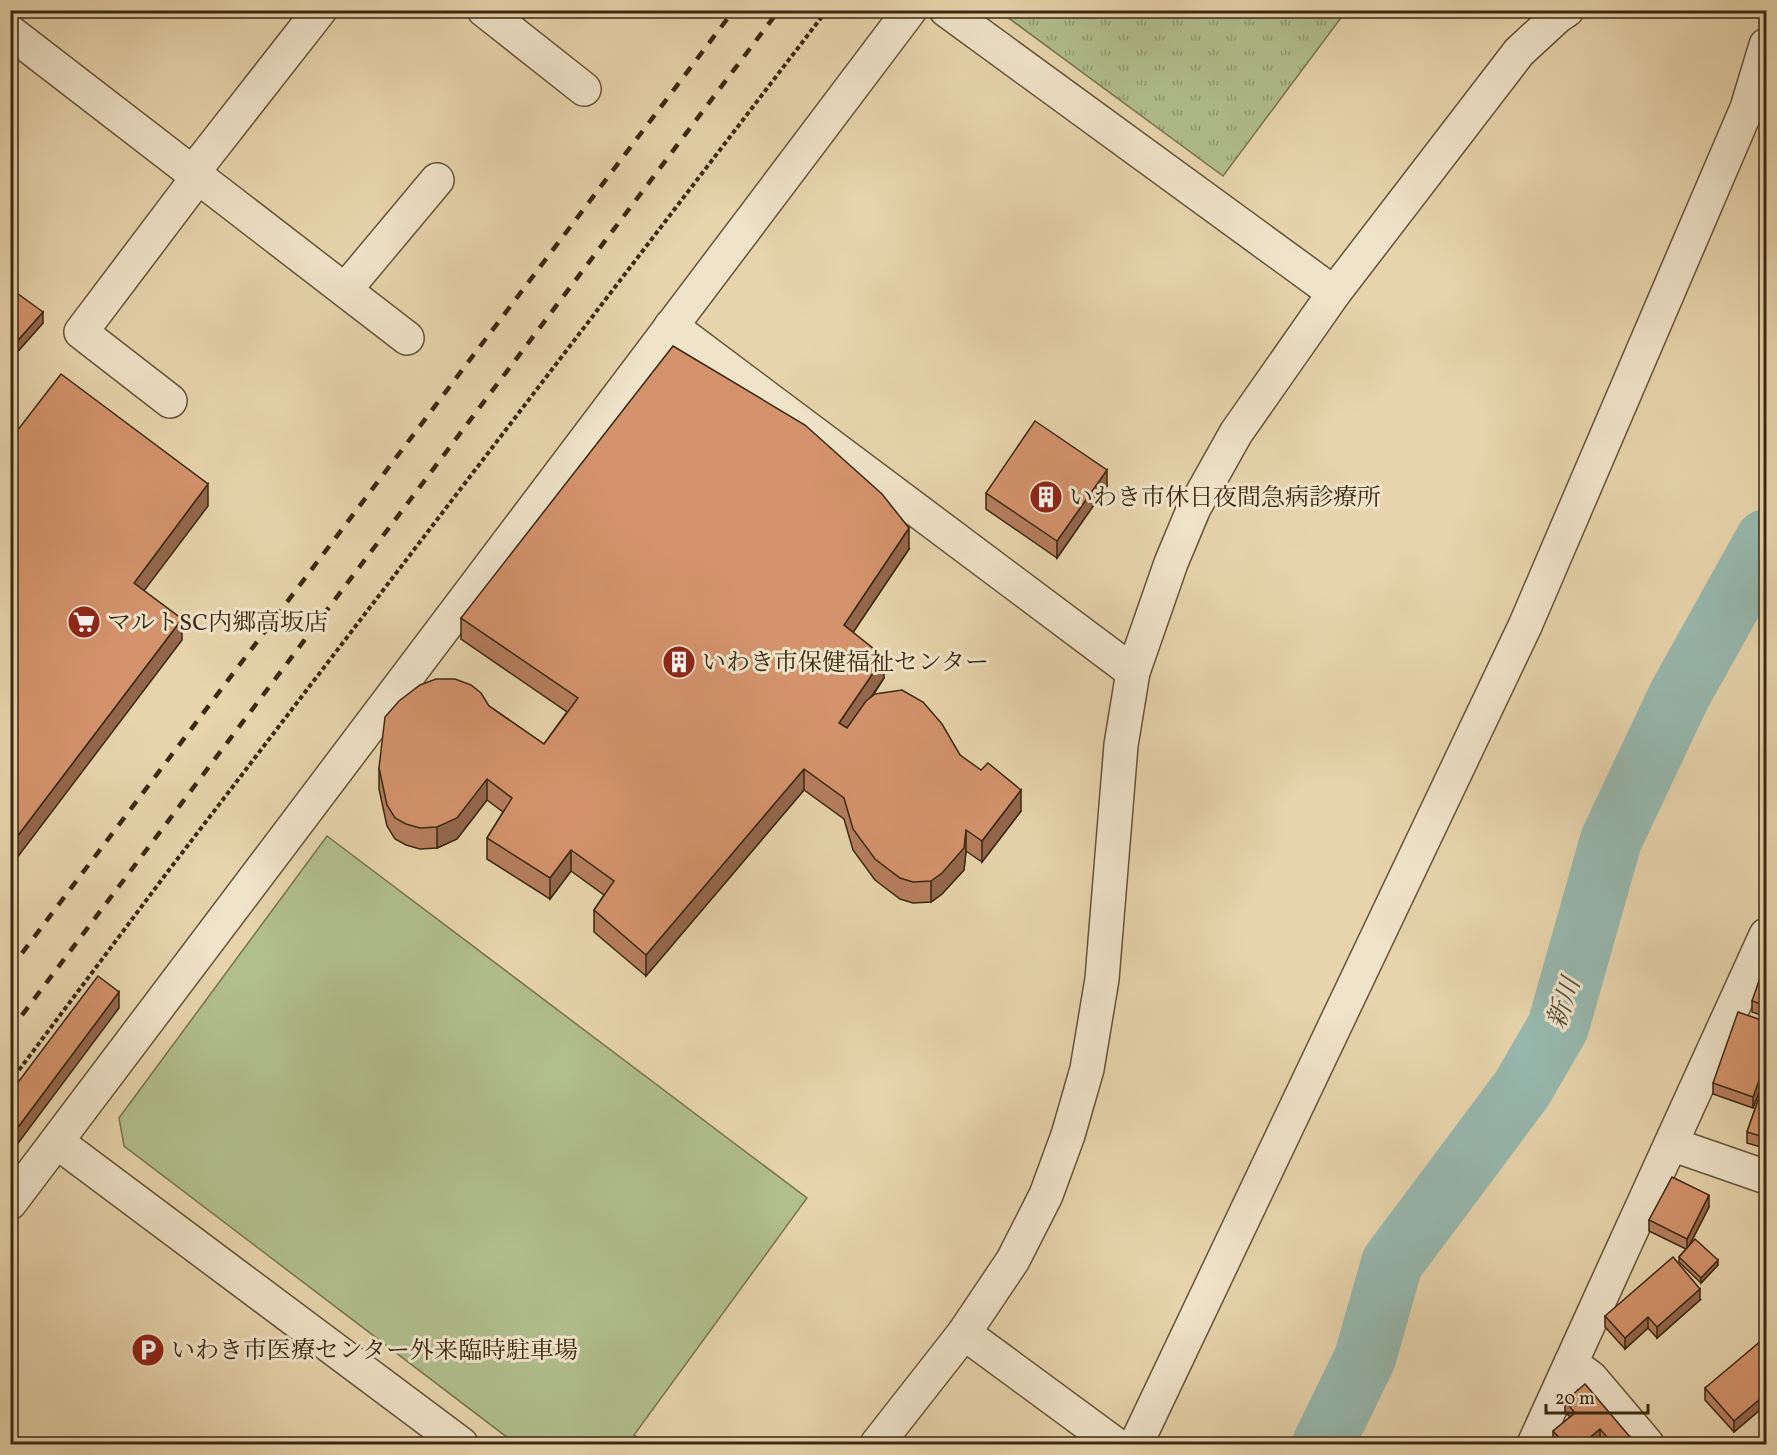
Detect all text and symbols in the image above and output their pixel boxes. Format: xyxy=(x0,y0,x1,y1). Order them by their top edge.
building icon: いわき市休日夜間急病診療所 xyxy=(1028,479,1064,515)
place label: いわき市休日夜間急病診療所 xyxy=(1069,482,1381,516)
supermarket icon: マルトSC内郷高坂店 xyxy=(66,604,102,640)
place label: マルトSC内郷高坂店 xyxy=(107,607,328,641)
building icon: いわき市保健福祉センター xyxy=(661,644,697,680)
place label: いわき市保健福祉センター xyxy=(702,647,989,681)
water label: 新川 xyxy=(1539,970,1591,1034)
parking icon: いわき市医療センター外来臨時駐車場 xyxy=(130,1332,166,1368)
place label: いわき市医療センター外来臨時駐車場 xyxy=(171,1335,578,1369)
scale bar xyxy=(1546,1377,1648,1415)
text: 20 m xyxy=(1555,1387,1595,1412)

